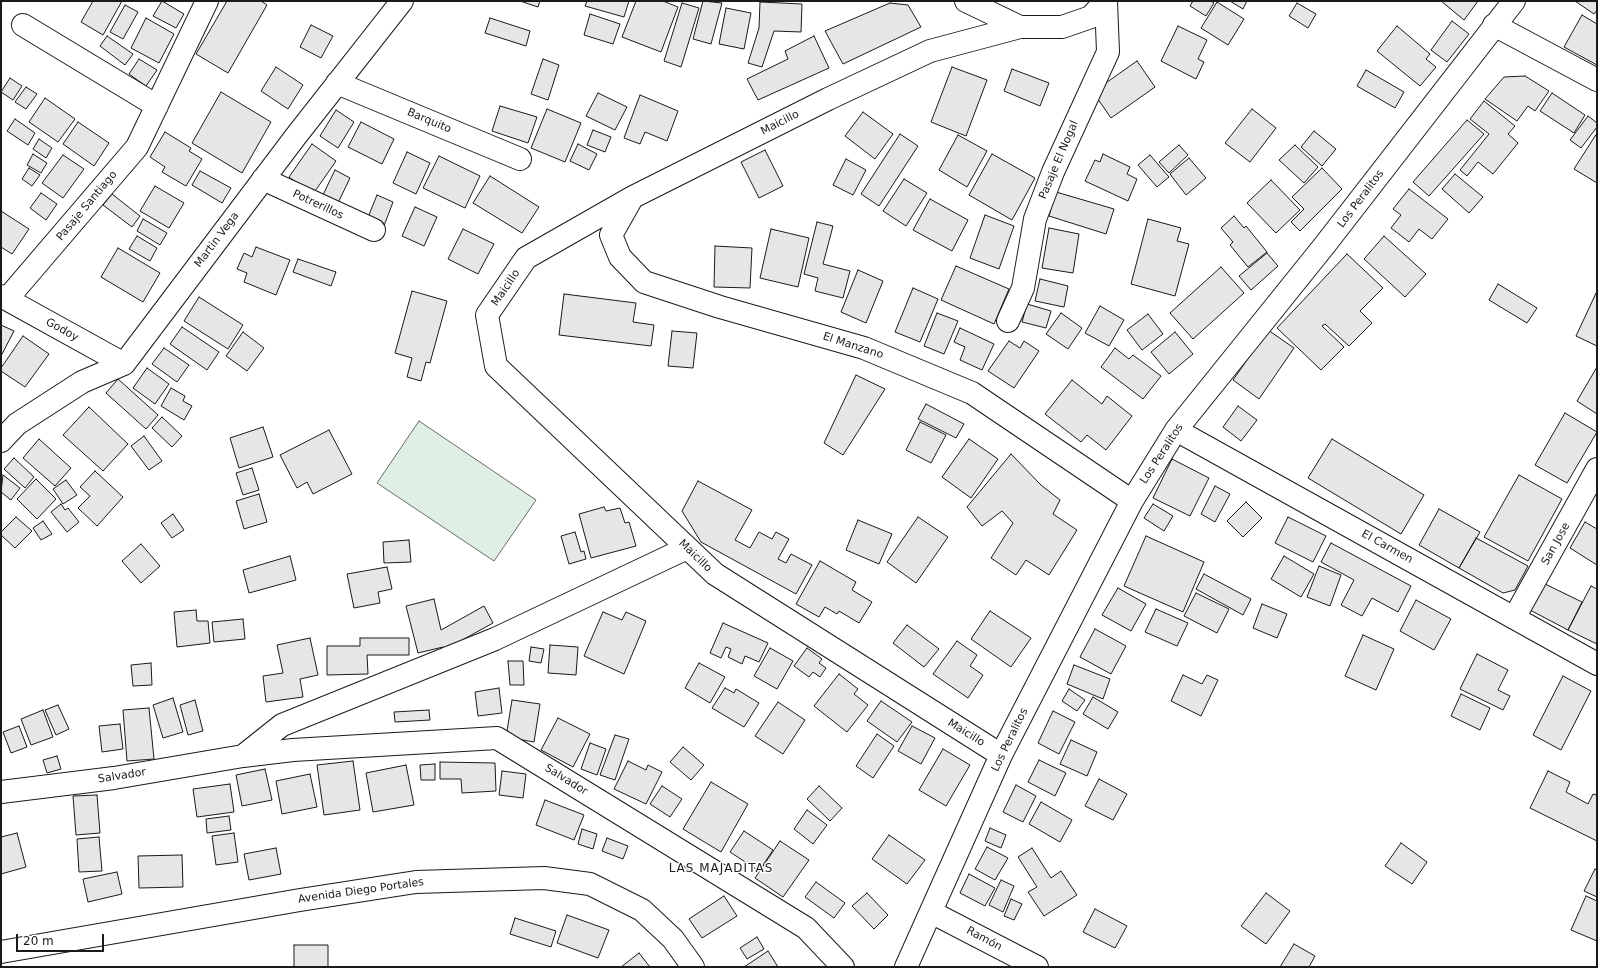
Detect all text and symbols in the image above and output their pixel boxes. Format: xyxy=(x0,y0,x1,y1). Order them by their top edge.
street label: Barquito xyxy=(405,106,453,136)
street label: Maicillo xyxy=(759,108,801,138)
street label: Pasaje El Nogal xyxy=(1037,119,1081,201)
street label: Los Peralitos xyxy=(1335,167,1387,231)
street label: Pasaje Santiago xyxy=(54,168,120,244)
street label: Potrerillos xyxy=(291,188,345,222)
street label: Martin Vega xyxy=(192,210,242,270)
street label: Maicillo xyxy=(489,267,523,309)
street label: Godoy xyxy=(43,316,81,344)
street label: El Manzano xyxy=(821,330,885,362)
street label: Los Peralitos xyxy=(1138,421,1186,487)
street label: San Jose xyxy=(1539,520,1573,568)
street label: El Carmen xyxy=(1359,527,1415,567)
street label: Maicillo xyxy=(676,537,714,575)
street label: Los Peralitos xyxy=(989,706,1031,774)
street label: Maicillo xyxy=(945,716,987,750)
street label: Salvador xyxy=(542,762,590,798)
street label: Salvador xyxy=(97,766,147,786)
district label: LAS MAJADITAS xyxy=(669,862,773,876)
street label: Avenida Diego Portales xyxy=(297,876,425,906)
street label: Ramón xyxy=(964,924,1004,954)
scale bar xyxy=(18,926,106,952)
text: 20 m xyxy=(23,934,54,948)

